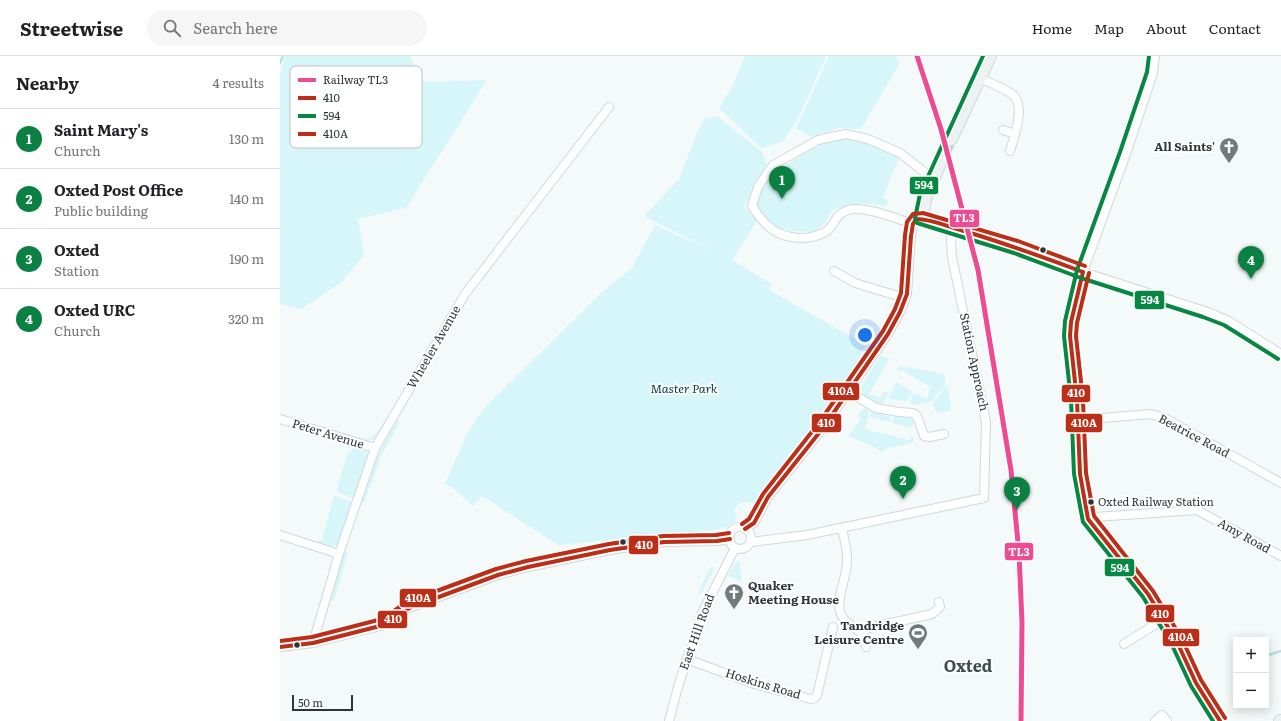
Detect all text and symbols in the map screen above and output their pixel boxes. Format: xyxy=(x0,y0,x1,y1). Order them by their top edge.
search box xyxy=(147,10,427,46)
text: Streetwise xyxy=(20,14,123,42)
text: Search here xyxy=(193,16,277,39)
icon: search xyxy=(161,17,183,39)
text: Home xyxy=(1032,18,1072,38)
text: Map xyxy=(1094,18,1124,38)
text: About xyxy=(1146,18,1187,38)
text: Contact xyxy=(1209,18,1261,38)
legend xyxy=(290,66,422,148)
text: Nearby xyxy=(16,70,79,95)
text: Railway TL3 xyxy=(323,71,388,87)
text: 4 results xyxy=(213,73,264,92)
text: 410 xyxy=(323,89,340,105)
text: 594 xyxy=(323,107,340,123)
text: Saint Mary's xyxy=(54,118,148,141)
text: 410A xyxy=(323,125,348,141)
text: 1 xyxy=(26,129,32,148)
text: 130 m xyxy=(229,129,264,148)
church icon: All Saints' xyxy=(1218,136,1240,164)
place label: All Saints' xyxy=(1154,137,1215,155)
text: Church xyxy=(54,141,101,160)
pin: 1 xyxy=(769,166,795,199)
line badge: 594 xyxy=(909,176,939,195)
text: 594 xyxy=(915,176,934,192)
text: Oxted Post Office xyxy=(54,178,183,201)
text: 2 xyxy=(26,189,32,208)
text: 140 m xyxy=(229,189,264,208)
text: Public building xyxy=(54,201,148,220)
line badge: TL3 xyxy=(949,209,980,228)
text: TL3 xyxy=(953,209,975,225)
text: Oxted xyxy=(54,238,99,261)
unlabelled marker xyxy=(1038,245,1048,255)
pin: 4 xyxy=(1238,246,1264,279)
text: 3 xyxy=(25,249,33,268)
text: 190 m xyxy=(229,249,264,268)
text: Station xyxy=(54,261,99,280)
line badge: 594 xyxy=(1134,290,1165,310)
text: 594 xyxy=(1141,291,1160,307)
text: Oxted URC xyxy=(54,298,135,321)
street label: Wheeler Avenue xyxy=(402,302,464,391)
text: 4 xyxy=(25,309,33,328)
text: 320 m xyxy=(228,309,264,328)
street label: Station Approach xyxy=(956,311,994,413)
text: Church xyxy=(54,321,101,340)
your location xyxy=(855,325,875,345)
park label: Master Park xyxy=(651,379,718,397)
line badge: 410A xyxy=(822,382,860,401)
text: 410A xyxy=(828,382,855,398)
line badge: 410 xyxy=(1061,384,1091,403)
text: 410 xyxy=(1067,384,1085,400)
street label: Beatrice Road xyxy=(1156,409,1234,462)
line badge: 410 xyxy=(811,413,842,433)
line badge: 410A xyxy=(1065,413,1103,433)
street label: Peter Avenue xyxy=(290,414,366,453)
text: 410 xyxy=(817,414,835,430)
text: 410A xyxy=(1071,414,1098,430)
pin: 2 xyxy=(890,466,916,499)
pin: 3 xyxy=(1004,477,1030,510)
place label: Oxted Railway Station xyxy=(1098,493,1214,509)
marker: Oxted Railway Station xyxy=(1086,497,1096,507)
street label: Amy Road xyxy=(1215,513,1275,557)
line badge: 410 xyxy=(628,535,659,555)
text: 410 xyxy=(635,536,653,552)
unlabelled marker xyxy=(618,537,628,547)
line badge: TL3 xyxy=(1004,542,1034,561)
text: TL3 xyxy=(1008,543,1030,559)
line badge: 594 xyxy=(1104,558,1135,577)
text: 594 xyxy=(1111,559,1130,575)
place label: Quaker Meeting House xyxy=(748,576,839,608)
church icon: Quaker Meeting House xyxy=(723,582,745,610)
line badge: 410A xyxy=(399,588,437,608)
text: 410A xyxy=(405,589,432,605)
street label: East Hill Road xyxy=(674,590,718,672)
line badge: 410 xyxy=(1145,604,1175,623)
text: 410 xyxy=(1151,605,1169,621)
line badge: 410 xyxy=(377,610,408,629)
text: 410 xyxy=(384,610,402,626)
place label: Tandridge Leisure Centre xyxy=(814,616,904,648)
sports icon: Tandridge Leisure Centre xyxy=(907,622,929,650)
line badge: 410A xyxy=(1162,628,1200,647)
text: 410A xyxy=(1168,628,1195,644)
map controls xyxy=(1233,637,1269,709)
button: + xyxy=(1233,637,1269,673)
unlabelled marker xyxy=(292,640,302,650)
district label: Oxted xyxy=(944,653,993,677)
street label: Hoskins Road xyxy=(723,663,804,703)
button: − xyxy=(1233,673,1269,709)
scale bar xyxy=(292,693,353,712)
text: 50 m xyxy=(298,694,323,710)

